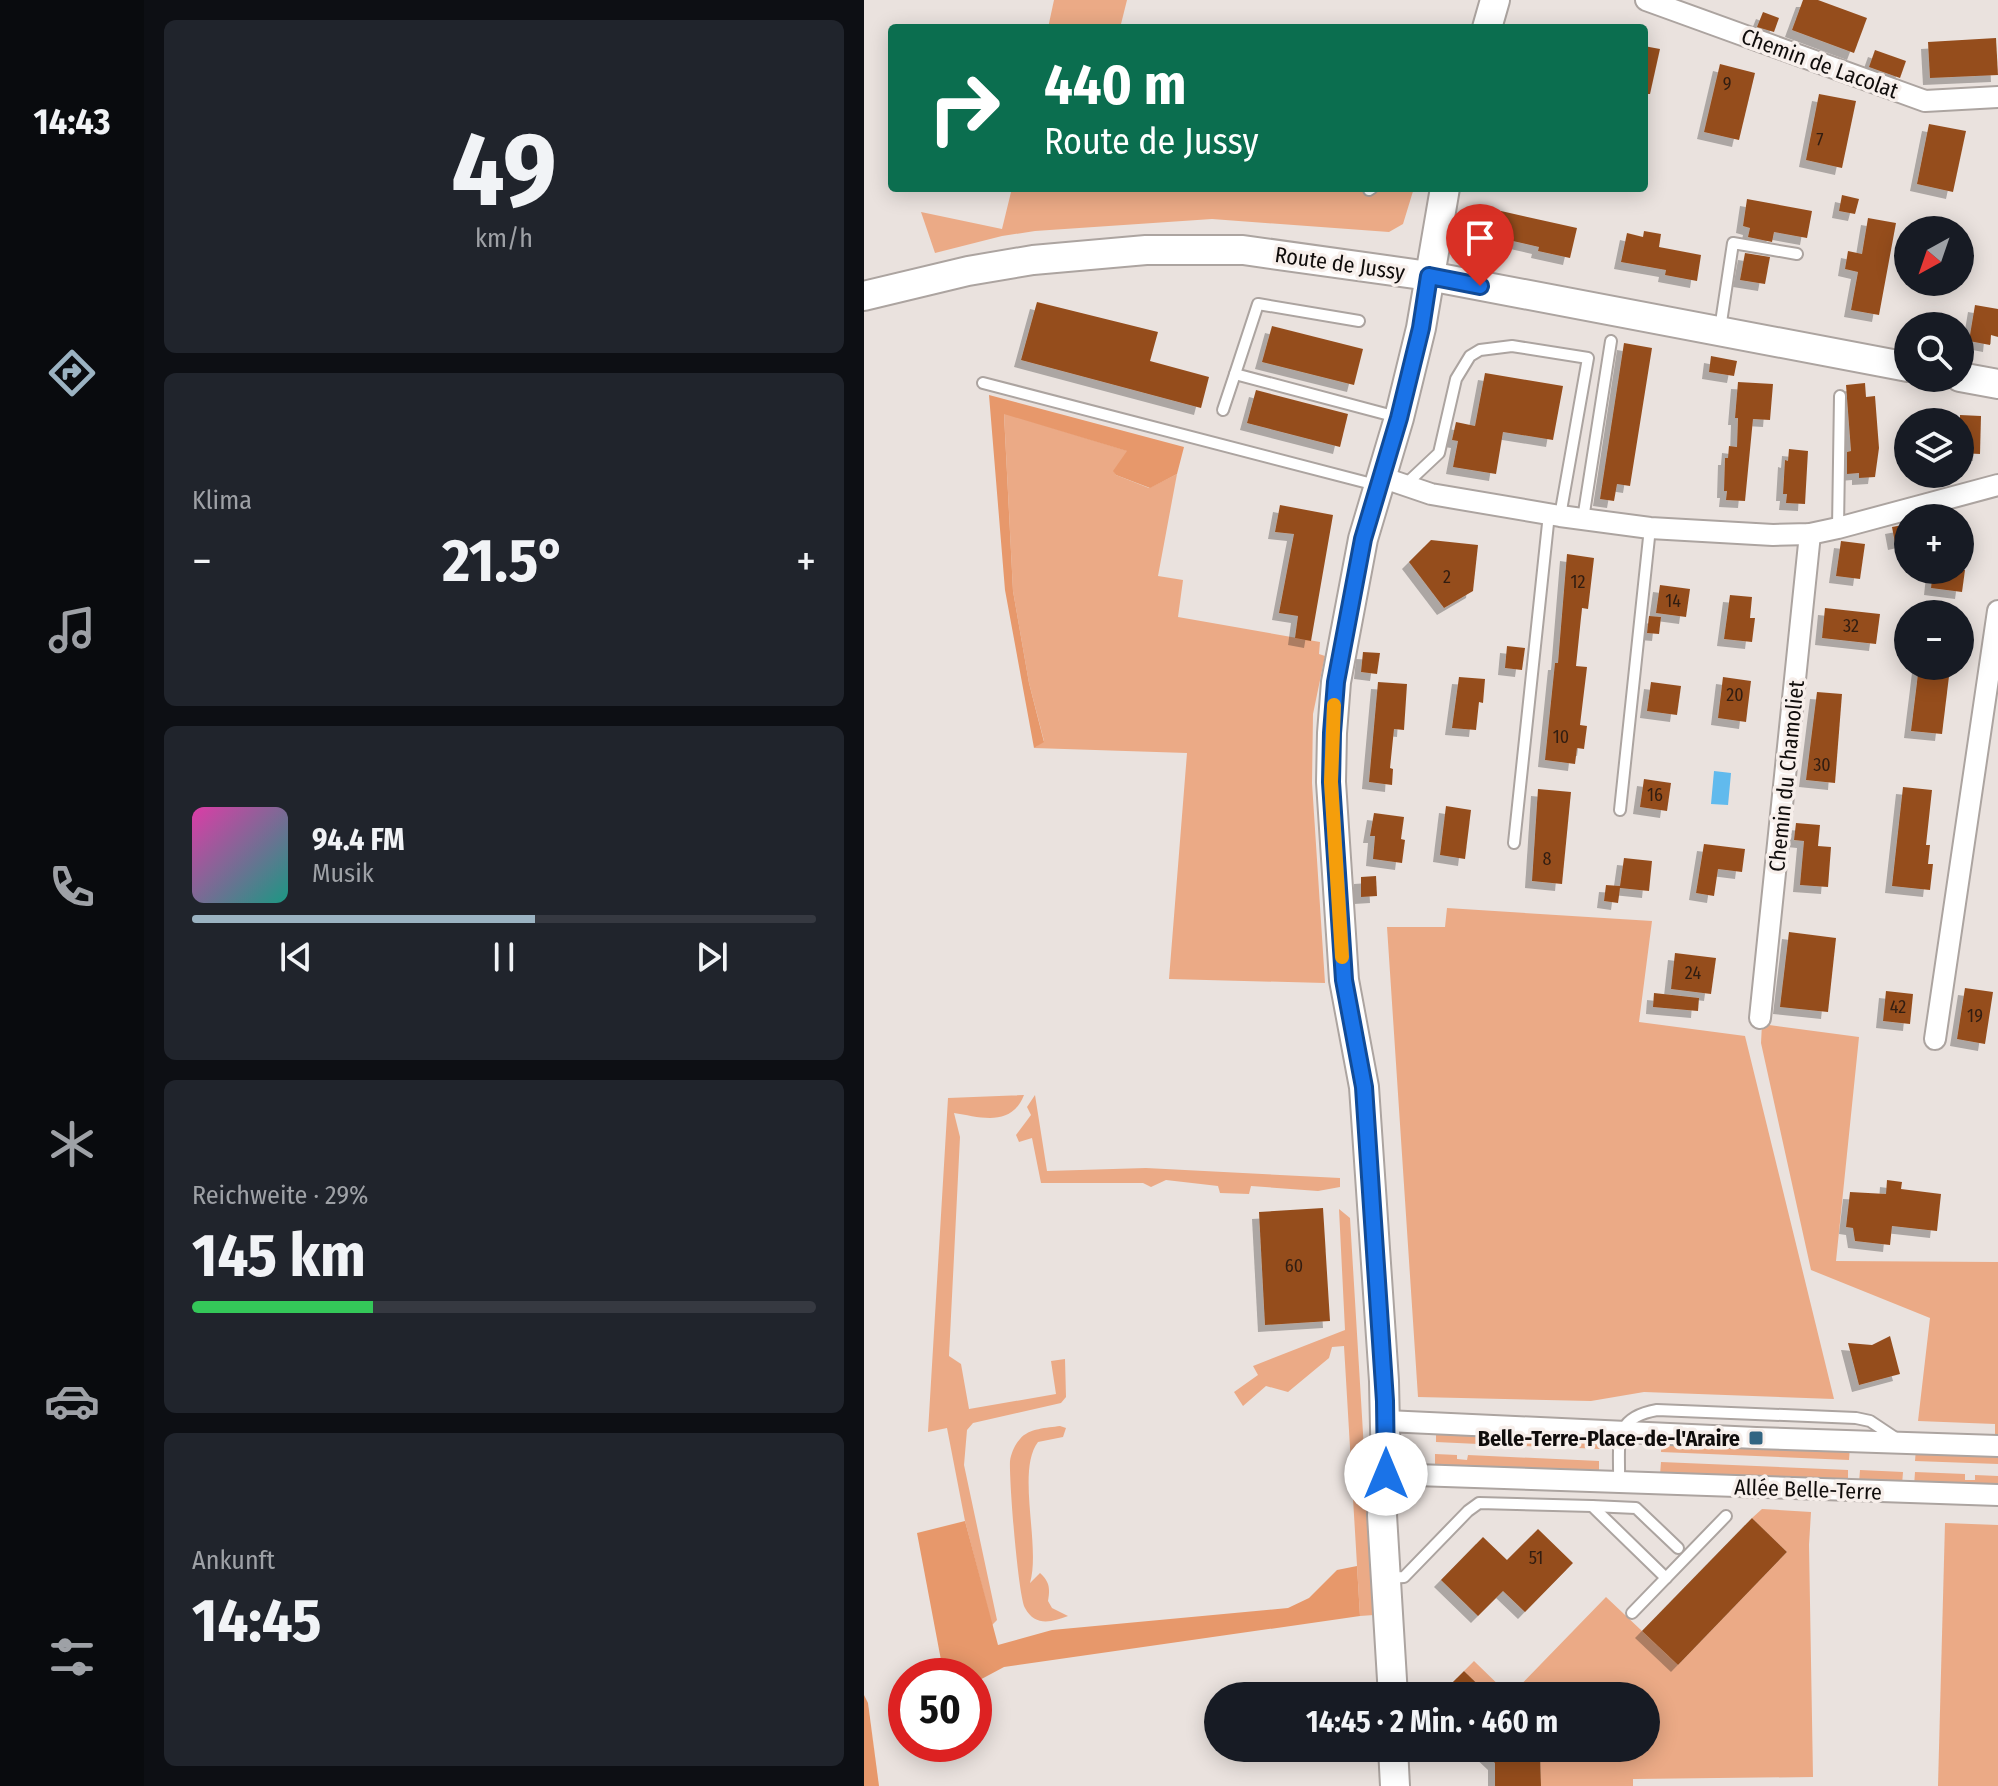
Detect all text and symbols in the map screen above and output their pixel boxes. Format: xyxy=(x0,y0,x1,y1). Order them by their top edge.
street label: Chemin de Lacolat xyxy=(1738,23,1903,105)
text: 440 m xyxy=(1044,52,1187,119)
icon: right xyxy=(912,56,1016,160)
house number: 9 xyxy=(1723,73,1731,95)
text: 14:43 xyxy=(34,100,110,144)
text: 49 xyxy=(451,108,557,233)
text: Route de Jussy xyxy=(1044,120,1258,164)
house number: 7 xyxy=(1816,129,1824,151)
pin xyxy=(1446,204,1514,286)
icon: arrive xyxy=(1458,216,1502,260)
north arrow xyxy=(1894,216,1974,296)
map controls xyxy=(1894,216,1974,680)
text: km/h xyxy=(475,223,533,254)
street label: Route de Jussy xyxy=(1273,241,1407,286)
button: search xyxy=(1894,312,1974,392)
icon: directions xyxy=(44,345,100,401)
button: layers xyxy=(1894,408,1974,488)
text: Klima xyxy=(192,485,252,516)
button: + xyxy=(1894,504,1974,584)
text: 21.5° xyxy=(442,525,566,597)
text: − xyxy=(192,535,212,588)
text: + xyxy=(796,535,816,588)
house number: 2 xyxy=(1443,566,1451,588)
house number: 12 xyxy=(1571,571,1586,593)
house number: 14 xyxy=(1665,590,1681,612)
button: − xyxy=(1894,600,1974,680)
icon: music xyxy=(44,602,100,658)
house number: 32 xyxy=(1843,615,1859,637)
street label: Chemin du Chamoliet xyxy=(1763,678,1810,873)
house number: 20 xyxy=(1726,684,1744,706)
house number: 10 xyxy=(1553,726,1569,748)
house number: 30 xyxy=(1813,754,1831,776)
house number: 16 xyxy=(1647,784,1663,806)
text: 94.4 FM xyxy=(312,822,405,858)
house number: 8 xyxy=(1543,848,1552,870)
text: Musik xyxy=(312,858,374,889)
icon: phone xyxy=(44,859,100,915)
icon: previous xyxy=(274,935,318,979)
icon: pause xyxy=(482,935,526,979)
icon: next xyxy=(690,935,734,979)
house number: 24 xyxy=(1685,962,1701,984)
house number: 42 xyxy=(1890,996,1906,1018)
house number: 19 xyxy=(1967,1005,1983,1027)
icon: climate xyxy=(44,1116,100,1172)
text: Reichweite · 29% xyxy=(192,1180,369,1211)
text: 145 km xyxy=(192,1220,366,1292)
house number: 60 xyxy=(1285,1255,1303,1277)
icon: car xyxy=(44,1373,100,1429)
place label: Belle-Terre-Place-de-l'Araire xyxy=(1478,1425,1740,1452)
marker: Belle-Terre-Place-de-l'Araire xyxy=(1747,1429,1765,1447)
position arrow xyxy=(1344,1432,1428,1516)
street label: Allée Belle-Terre xyxy=(1734,1473,1882,1506)
text: Ankunft xyxy=(192,1545,275,1576)
house number: 51 xyxy=(1529,1547,1543,1569)
text: 14:45 xyxy=(192,1585,321,1657)
icon: filters xyxy=(44,1629,100,1685)
speed limit sign: 50 xyxy=(888,1658,992,1762)
text: 14:45 · 2 Min. · 460 m xyxy=(1306,1704,1558,1740)

